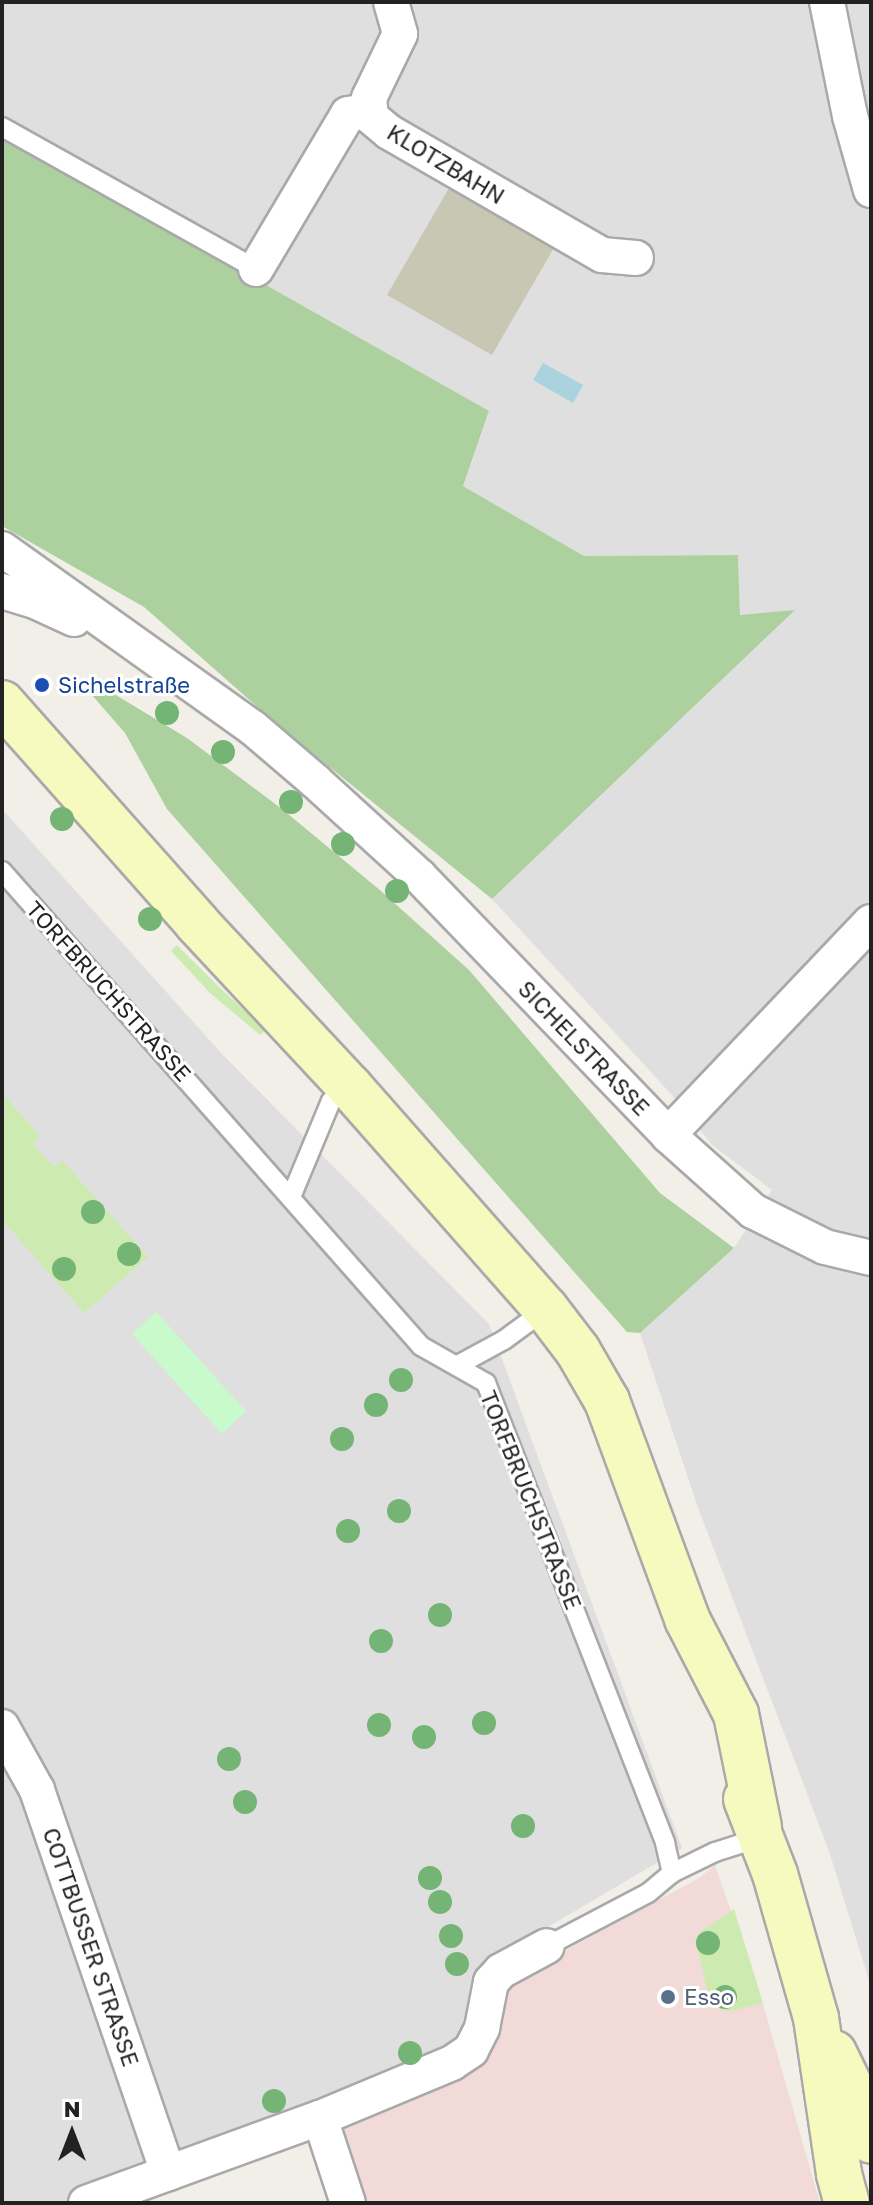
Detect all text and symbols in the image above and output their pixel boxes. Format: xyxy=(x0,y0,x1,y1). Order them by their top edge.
street label: KLOTZBAHN xyxy=(383,119,509,209)
place label: Sichelstraße xyxy=(58,672,190,698)
marker: Sichelstraße xyxy=(33,676,51,694)
street label: TORFBRUCHSTRASSE xyxy=(21,895,197,1087)
street label: SICHELSTRASSE xyxy=(513,975,655,1121)
street label: TORFBRUCHSTRASSE xyxy=(475,1387,587,1613)
street label: COTTBUSSER STRASSE xyxy=(38,1824,144,2070)
place label: Esso xyxy=(684,1984,734,2010)
marker: Esso xyxy=(659,1988,677,2006)
north arrow xyxy=(32,2093,112,2173)
text: N xyxy=(64,2095,80,2122)

